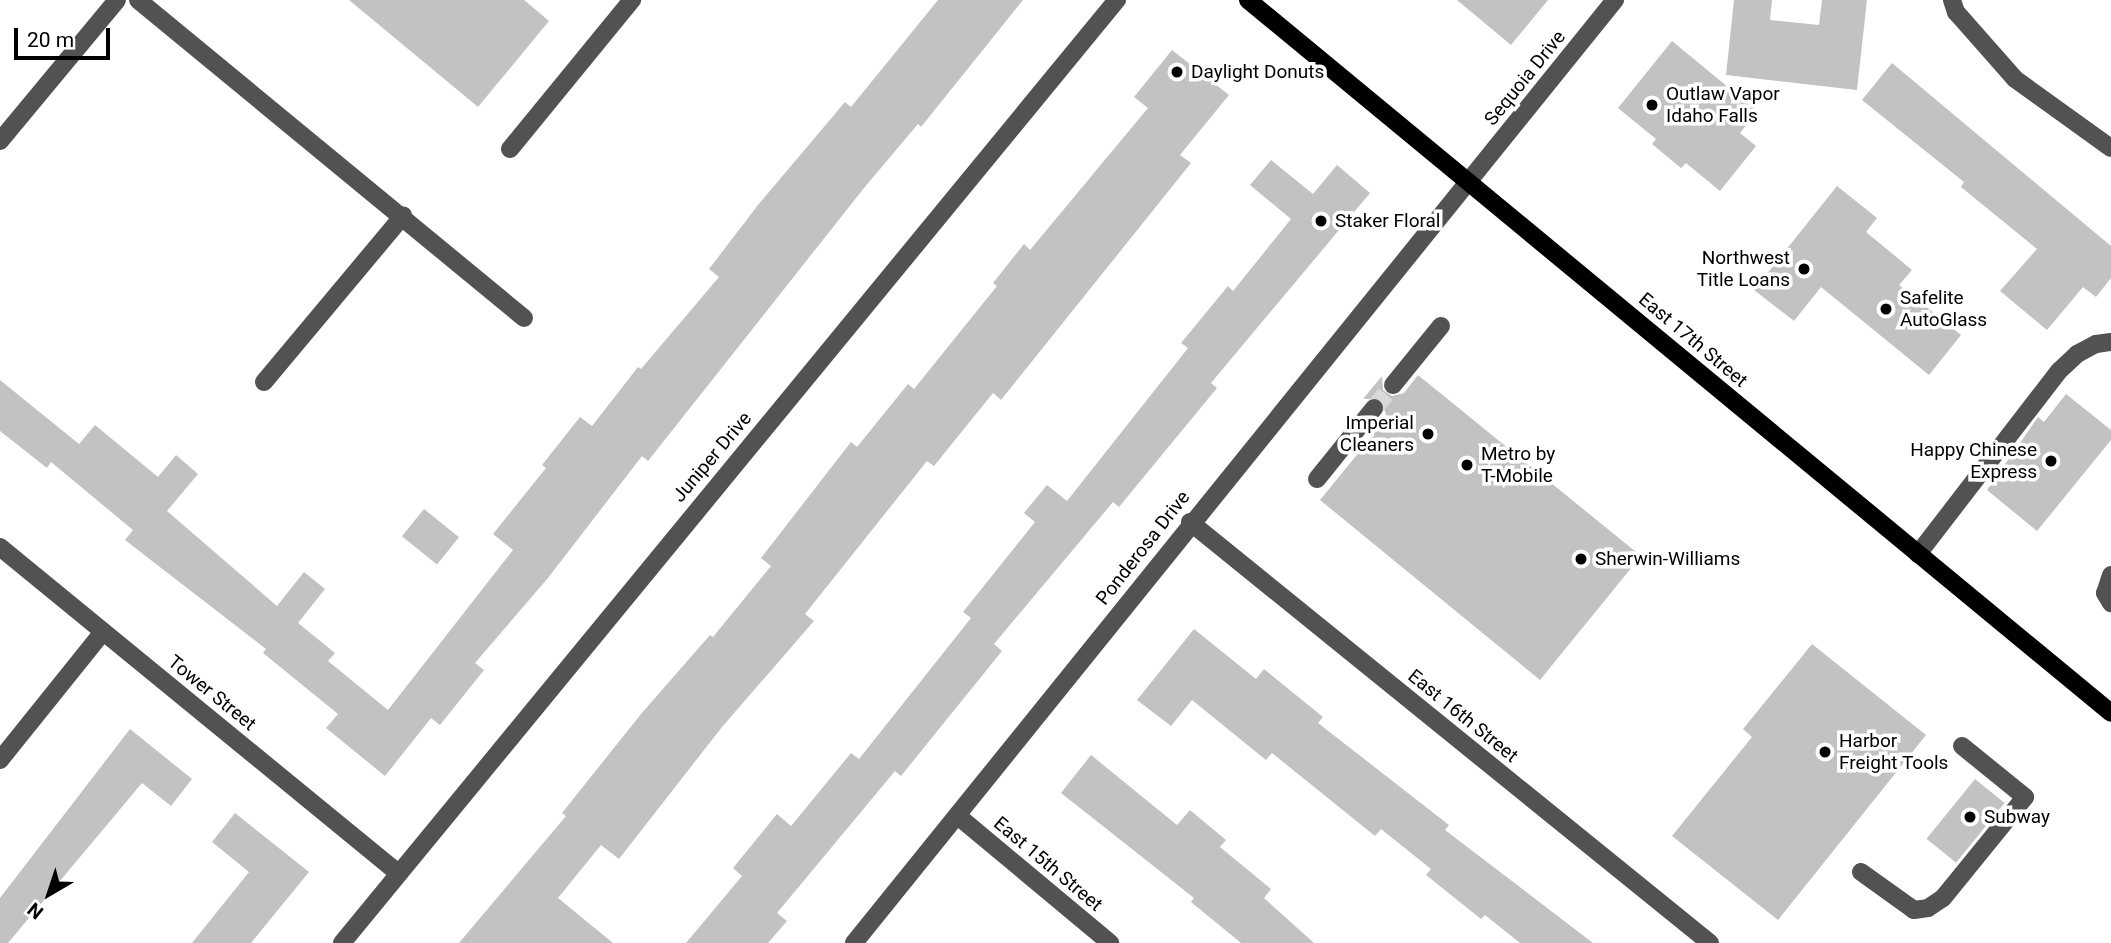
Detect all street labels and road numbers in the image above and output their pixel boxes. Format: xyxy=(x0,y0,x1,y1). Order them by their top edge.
street label: Sequoia Drive xyxy=(1480,26,1570,130)
street label: East 17th Street xyxy=(1634,288,1752,392)
street label: Juniper Drive xyxy=(668,407,756,507)
street label: Ponderosa Drive xyxy=(1091,486,1195,610)
street label: Tower Street xyxy=(163,651,261,735)
street label: East 16th Street xyxy=(1403,665,1523,767)
street label: East 15th Street xyxy=(989,812,1107,916)

